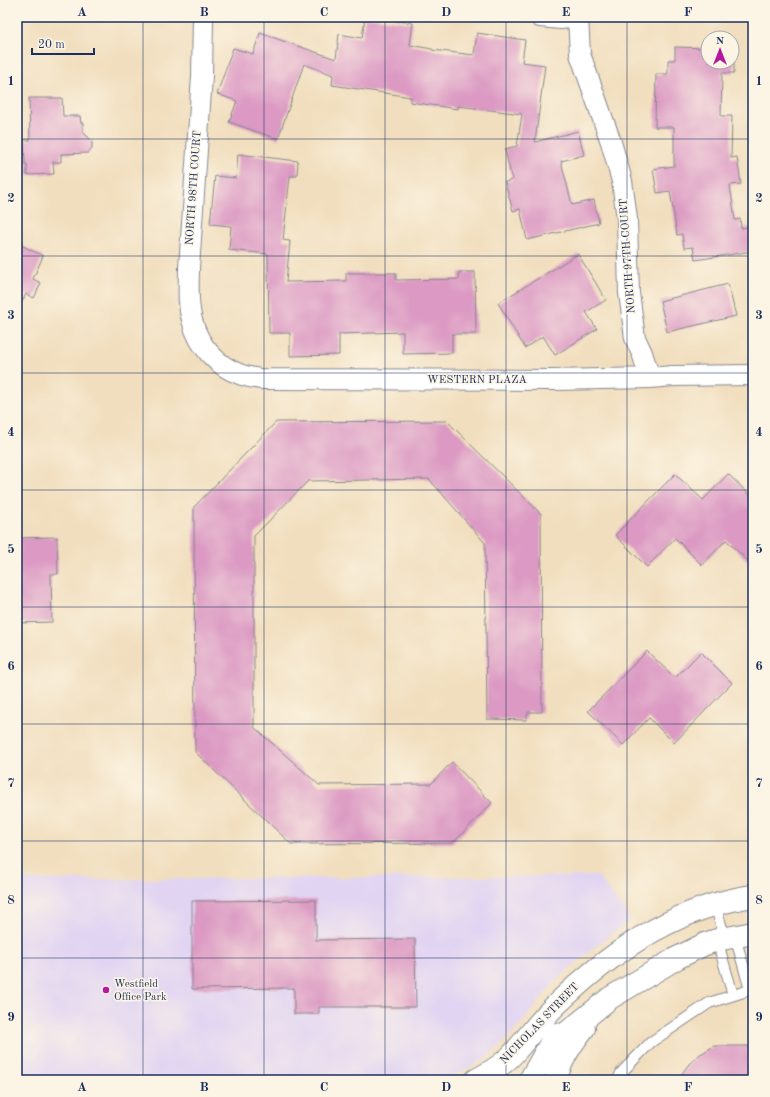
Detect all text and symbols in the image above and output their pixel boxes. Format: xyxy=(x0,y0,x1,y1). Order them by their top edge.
text: A xyxy=(77,6,87,19)
text: B xyxy=(199,6,209,19)
text: C xyxy=(320,6,328,19)
text: D xyxy=(441,6,451,19)
text: E xyxy=(562,6,571,19)
text: F xyxy=(684,6,693,19)
scale bar xyxy=(32,30,94,56)
north arrow xyxy=(700,30,740,70)
text: N xyxy=(716,36,725,47)
text: 20 m xyxy=(38,39,65,51)
text: 1 xyxy=(7,75,15,88)
text: 1 xyxy=(755,75,763,88)
street label: NORTH 98TH COURT xyxy=(184,130,204,246)
text: 2 xyxy=(7,192,15,205)
text: 2 xyxy=(755,192,763,205)
street label: NORTH 97TH COURT xyxy=(618,198,638,314)
text: 3 xyxy=(7,309,15,322)
text: 3 xyxy=(755,309,763,322)
street label: WESTERN PLAZA xyxy=(427,375,528,386)
text: 4 xyxy=(7,426,15,439)
text: 4 xyxy=(755,426,763,439)
text: 5 xyxy=(7,543,15,556)
text: 5 xyxy=(755,543,763,556)
text: 6 xyxy=(7,660,15,673)
text: 6 xyxy=(755,660,763,673)
text: 7 xyxy=(7,777,15,790)
text: 7 xyxy=(755,777,763,790)
text: 8 xyxy=(7,894,15,907)
text: 8 xyxy=(755,894,763,907)
place label: Westfield Office Park xyxy=(114,979,167,1003)
street label: NICHOLAS STREET xyxy=(499,981,581,1067)
marker: Westfield Office Park xyxy=(101,985,111,995)
text: 9 xyxy=(7,1011,15,1024)
text: 9 xyxy=(755,1011,763,1024)
text: A xyxy=(77,1081,87,1094)
text: B xyxy=(199,1081,209,1094)
text: C xyxy=(320,1081,328,1094)
text: D xyxy=(441,1081,451,1094)
text: E xyxy=(562,1081,571,1094)
text: F xyxy=(684,1081,693,1094)

